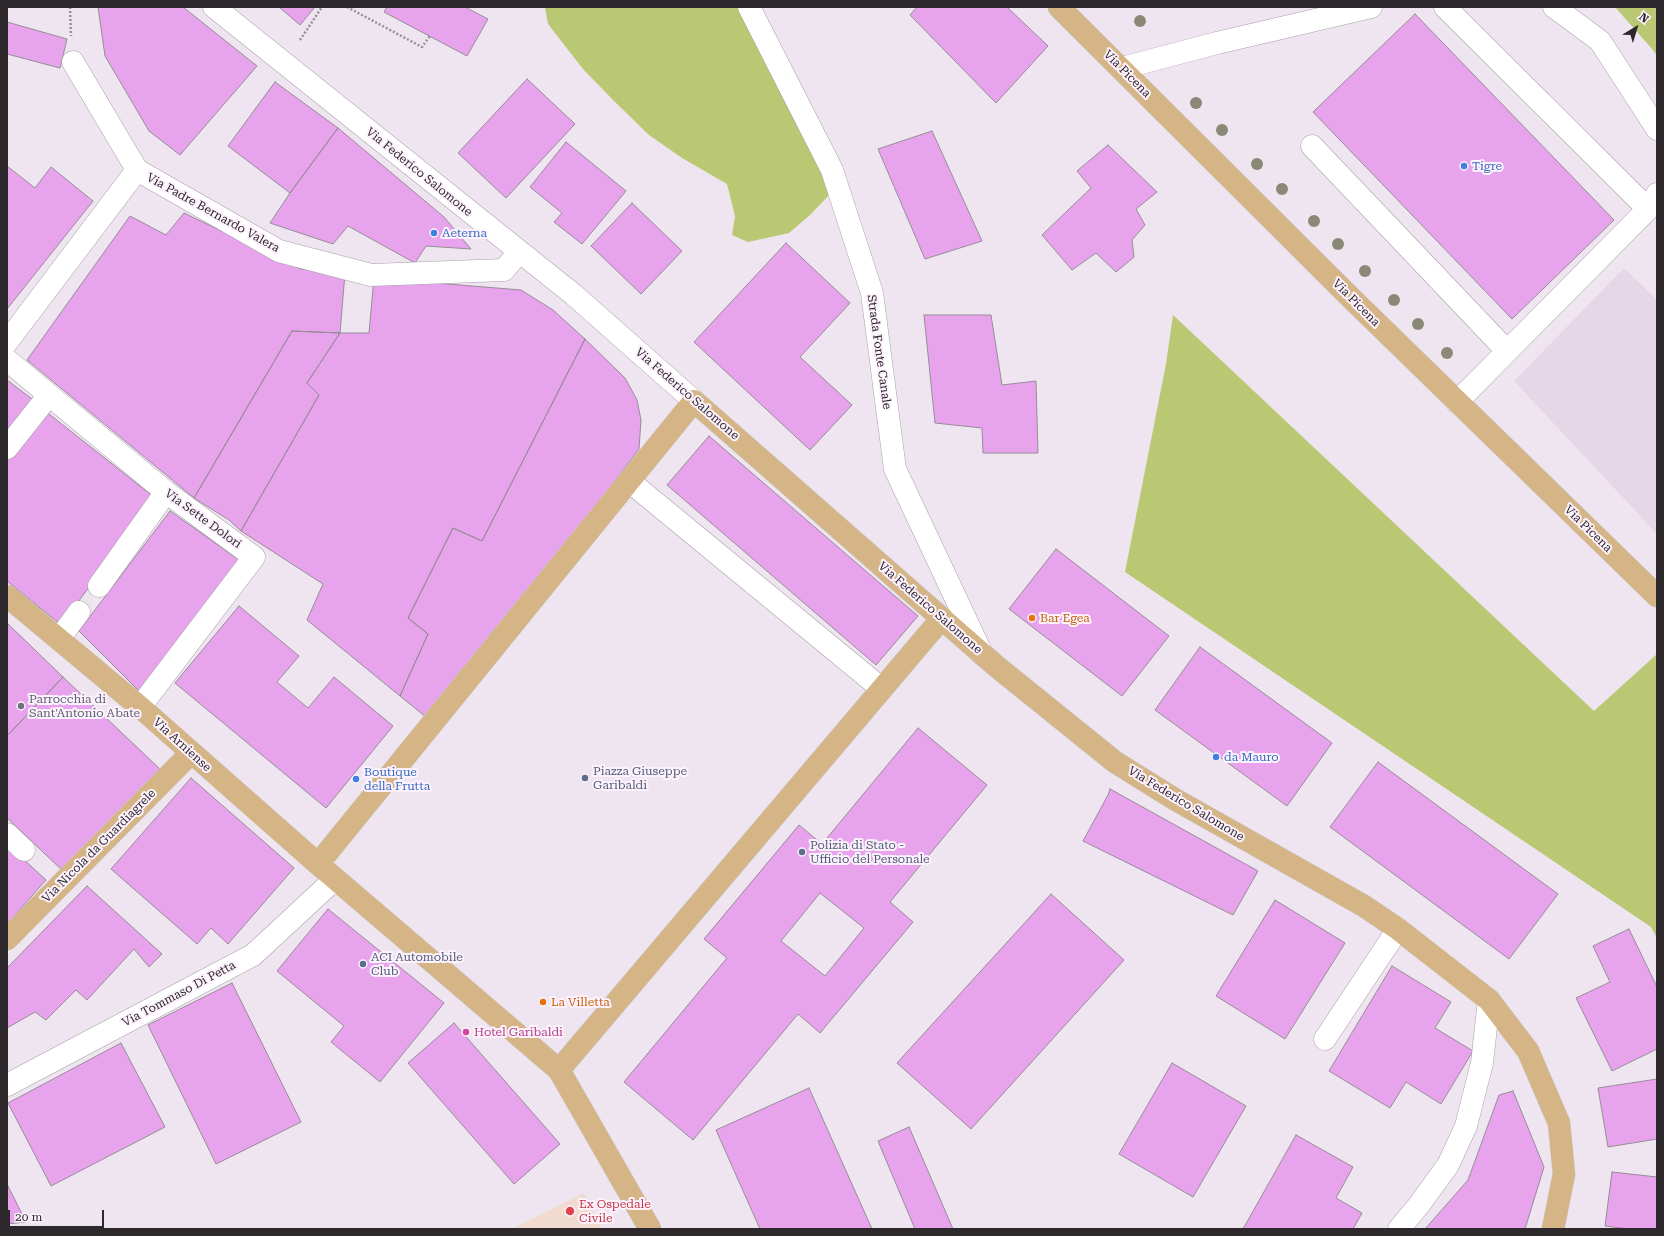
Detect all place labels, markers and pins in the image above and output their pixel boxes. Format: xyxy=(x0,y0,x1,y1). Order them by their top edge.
place label: Tigre xyxy=(1472,159,1502,173)
marker: Tigre xyxy=(1459,161,1469,171)
place label: Aeterna xyxy=(442,226,487,240)
marker: Aeterna xyxy=(429,228,439,238)
place label: Bar Egea xyxy=(1040,611,1090,625)
marker: Bar Egea xyxy=(1027,613,1037,623)
place label: Parrocchia di Sant'Antonio Abate xyxy=(29,692,140,720)
marker: Parrocchia di Sant'Antonio Abate xyxy=(16,701,26,711)
place label: da Mauro xyxy=(1224,750,1279,764)
marker: da Mauro xyxy=(1211,752,1221,762)
place label: Piazza Giuseppe Garibaldi xyxy=(593,764,687,792)
place label: Boutique della Frutta xyxy=(364,765,430,793)
marker: Piazza Giuseppe Garibaldi xyxy=(580,773,590,783)
marker: Boutique della Frutta xyxy=(351,774,361,784)
place label: Polizia di Stato - Ufficio del Personale xyxy=(810,838,930,866)
marker: Polizia di Stato - Ufficio del Personale xyxy=(797,847,807,857)
place label: ACI Automobile Club xyxy=(371,950,463,978)
marker: ACI Automobile Club xyxy=(358,959,368,969)
place label: La Villetta xyxy=(551,995,610,1009)
marker: La Villetta xyxy=(538,997,548,1007)
place label: Hotel Garibaldi xyxy=(474,1025,563,1039)
marker: Hotel Garibaldi xyxy=(461,1027,471,1037)
place label: Ex Ospedale Civile xyxy=(579,1197,651,1225)
marker: Ex Ospedale Civile xyxy=(564,1205,576,1217)

